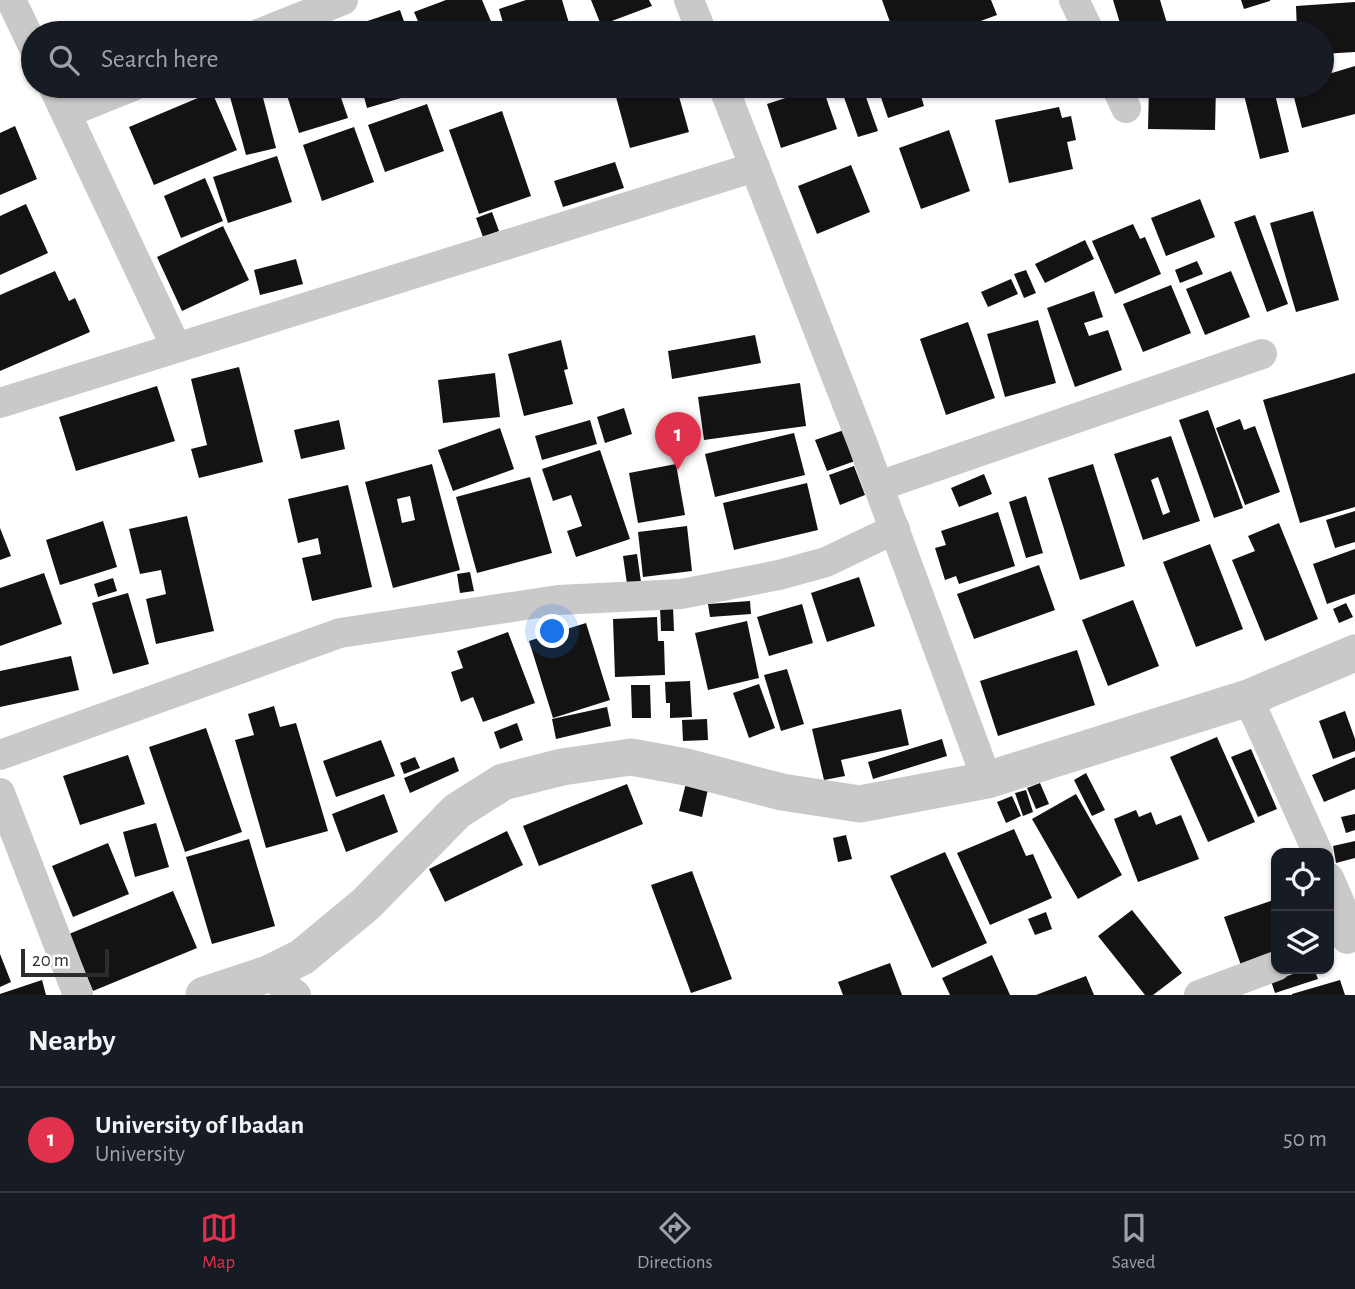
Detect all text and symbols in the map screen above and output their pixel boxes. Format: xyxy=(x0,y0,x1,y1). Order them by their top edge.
search box xyxy=(21,21,1334,98)
icon: search xyxy=(45,41,83,79)
text: Search here xyxy=(101,46,219,72)
pin: 1 xyxy=(655,412,701,470)
your location xyxy=(535,614,569,648)
map controls xyxy=(1271,848,1334,974)
button: locate xyxy=(1271,848,1334,911)
button: layers xyxy=(1271,911,1334,974)
scale bar xyxy=(21,946,108,978)
text: 20 m xyxy=(32,951,69,970)
text: Nearby xyxy=(28,1026,116,1056)
text: University of Ibadan xyxy=(95,1112,304,1138)
text: 1 xyxy=(47,1128,55,1151)
text: 50 m xyxy=(1283,1128,1327,1151)
text: University xyxy=(95,1143,185,1166)
tab: Map xyxy=(200,1209,238,1274)
tab: Directions xyxy=(637,1209,713,1274)
tab: Saved xyxy=(1112,1209,1155,1274)

